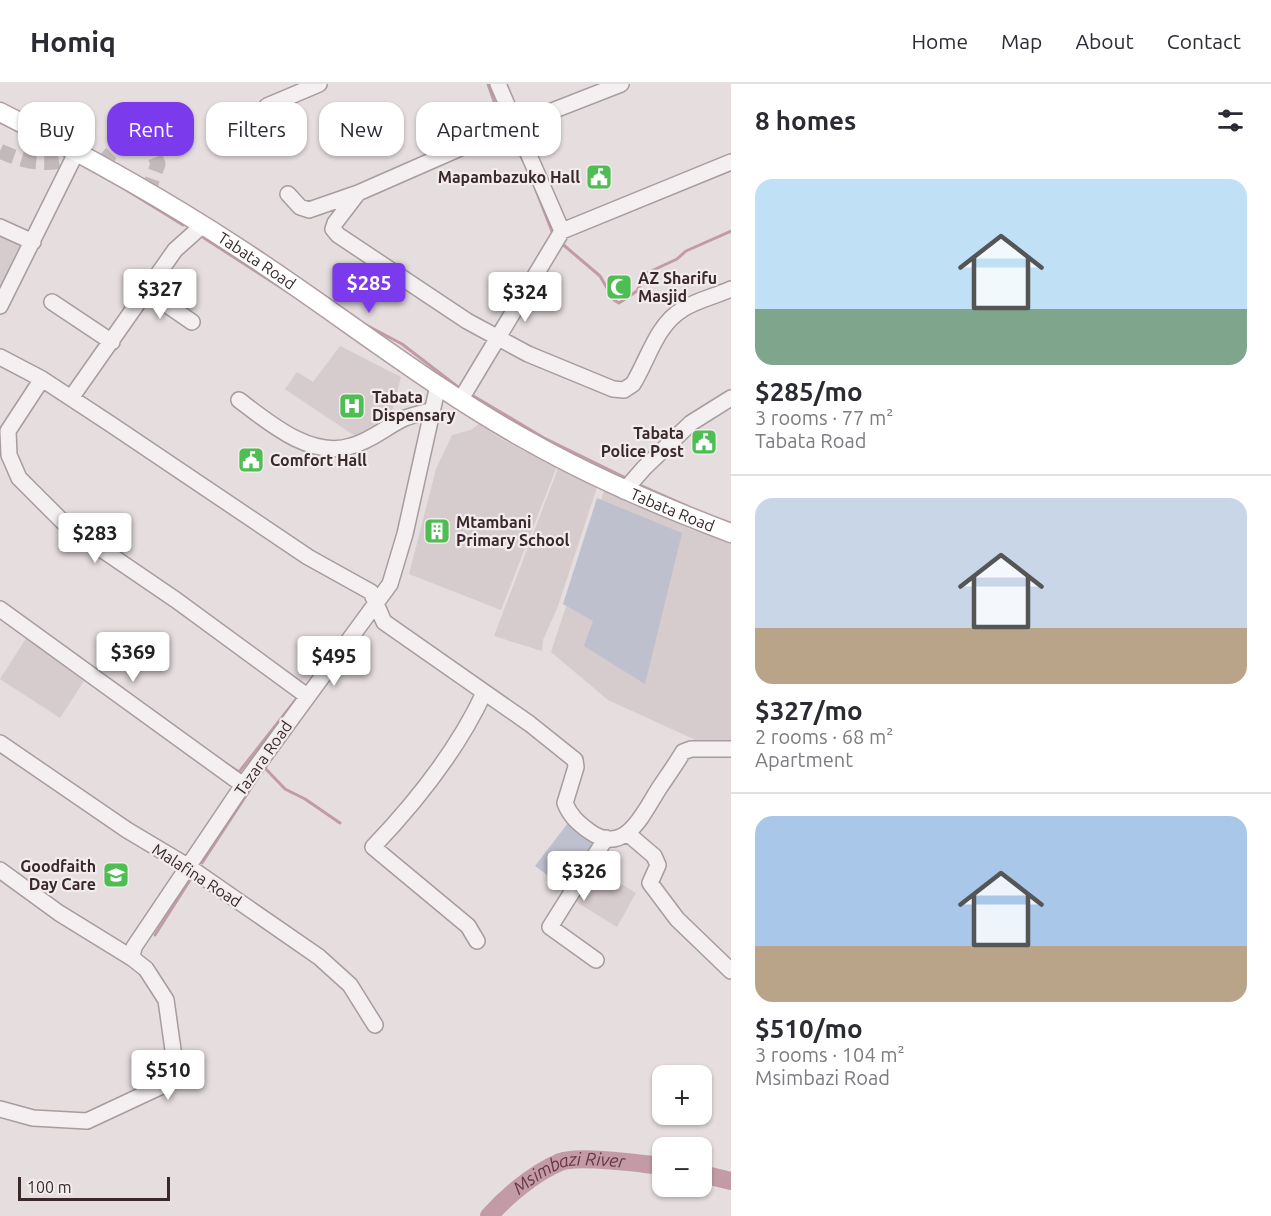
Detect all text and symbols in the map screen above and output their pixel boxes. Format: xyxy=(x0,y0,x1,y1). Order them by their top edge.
text: Homiq xyxy=(30,26,116,57)
text: Home xyxy=(911,29,968,53)
text: Map xyxy=(1001,29,1042,53)
text: About xyxy=(1075,29,1134,53)
text: Contact xyxy=(1167,29,1241,53)
chip: Buy xyxy=(18,102,95,156)
chip: Rent xyxy=(107,102,194,156)
chip: Filters xyxy=(206,102,307,156)
chip: New xyxy=(319,102,404,156)
chip: Apartment xyxy=(416,102,561,156)
icon: filters xyxy=(1214,104,1247,137)
text: 8 homes xyxy=(755,106,856,135)
public building icon: Mapambazuko Hall xyxy=(584,162,614,192)
place label: Mapambazuko Hall xyxy=(438,168,580,186)
icon: home xyxy=(947,218,1055,326)
street label: Tabata Road xyxy=(215,228,299,293)
pin: $285 xyxy=(333,263,405,314)
pin: $327 xyxy=(124,269,196,320)
place label: AZ Sharifu Masjid xyxy=(638,269,717,305)
text: $285 xyxy=(346,271,392,294)
pin: $324 xyxy=(489,272,561,323)
mosque icon: AZ Sharifu Masjid xyxy=(604,272,634,302)
text: $327 xyxy=(137,277,183,300)
text: $324 xyxy=(502,280,548,303)
text: $285/mo xyxy=(755,377,863,406)
place label: Tabata Dispensary xyxy=(372,388,456,424)
hospital icon: Tabata Dispensary xyxy=(337,391,367,421)
text: 3 rooms · 77 m² xyxy=(755,406,893,429)
place label: Tabata Police Post xyxy=(601,424,684,460)
public building icon: Tabata Police Post xyxy=(689,427,719,457)
text: Tabata Road xyxy=(755,429,866,452)
public building icon: Comfort Hall xyxy=(236,445,266,475)
place label: Comfort Hall xyxy=(270,451,367,469)
street label: Tabata Road xyxy=(628,484,717,535)
pin: $283 xyxy=(59,513,131,564)
place label: Mtambani Primary School xyxy=(456,513,570,549)
building icon: Mtambani Primary School xyxy=(422,516,452,546)
text: $283 xyxy=(72,521,118,544)
icon: home xyxy=(947,537,1055,645)
pin: $369 xyxy=(97,632,169,683)
pin: $495 xyxy=(298,636,370,687)
text: $369 xyxy=(110,640,156,663)
text: $495 xyxy=(311,644,357,667)
text: $327/mo xyxy=(755,696,863,725)
street label: Tazara Road xyxy=(231,717,295,799)
text: 2 rooms · 68 m² xyxy=(755,725,893,748)
text: Apartment xyxy=(755,748,853,771)
street label: Malafina Road xyxy=(149,840,245,910)
pin: $326 xyxy=(548,851,620,902)
icon: home xyxy=(947,855,1055,963)
place label: Goodfaith Day Care xyxy=(20,857,96,893)
text: $326 xyxy=(561,859,607,882)
school or university icon: Goodfaith Day Care xyxy=(101,860,131,890)
text: $510/mo xyxy=(755,1014,863,1043)
text: 3 rooms · 104 m² xyxy=(755,1043,905,1066)
pin: $510 xyxy=(132,1050,204,1101)
text: $510 xyxy=(145,1058,191,1081)
map controls xyxy=(652,1065,712,1197)
button: + xyxy=(652,1065,712,1125)
text: Msimbazi Road xyxy=(755,1066,890,1089)
button: − xyxy=(652,1137,712,1197)
water label: Msimbazi River xyxy=(509,1148,627,1198)
scale bar xyxy=(18,1174,170,1202)
text: 100 m xyxy=(27,1178,72,1196)

